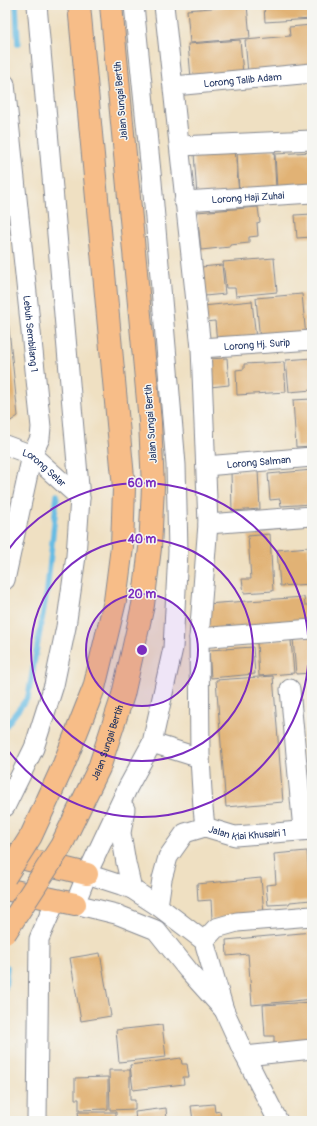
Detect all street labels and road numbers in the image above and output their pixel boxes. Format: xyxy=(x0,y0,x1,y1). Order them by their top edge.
street label: Jalan Sungai Bertih xyxy=(112,61,130,141)
street label: Lorong Talib Adam xyxy=(203,71,282,90)
street label: Lorong Haji Zuhai xyxy=(211,190,285,206)
street label: Lebuh Sembilang 1 xyxy=(20,295,40,373)
street label: Lorong Hj. Surip xyxy=(223,337,291,353)
street label: Jalan Sungai Bertih xyxy=(142,384,160,464)
street label: Lorong Selar xyxy=(20,447,69,490)
street label: Lorong Salman xyxy=(226,454,292,471)
street label: Jalan Sungai Bertih xyxy=(89,703,126,782)
street label: Jalan Kiai Khusairi 1 xyxy=(207,823,287,844)

